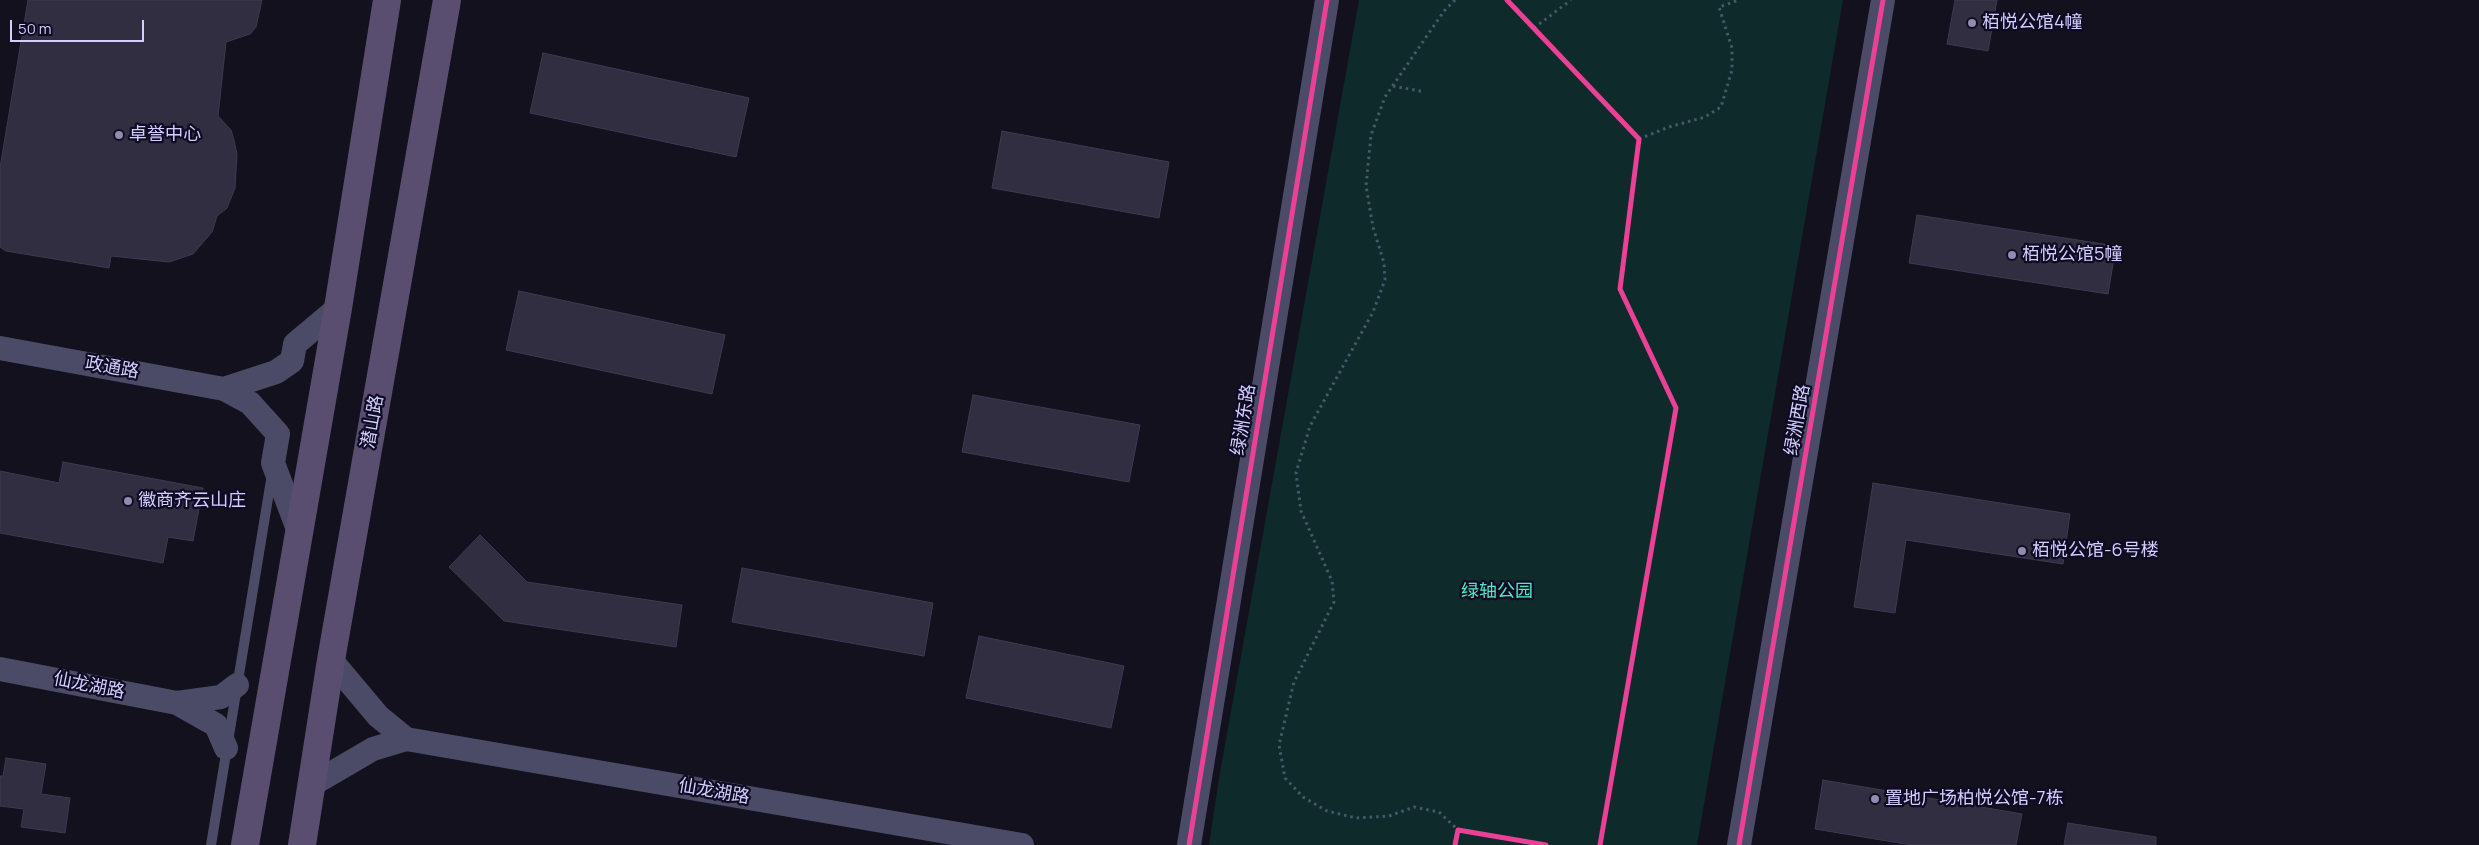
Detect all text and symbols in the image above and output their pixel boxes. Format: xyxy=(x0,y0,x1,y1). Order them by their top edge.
scale bar xyxy=(12,10,146,42)
place label: 栢悦公馆4幢 xyxy=(1982,12,2083,34)
marker: 栢悦公馆4幢 xyxy=(1966,17,1978,29)
text: 50 m xyxy=(18,18,52,39)
place label: 卓誉中心 xyxy=(129,124,201,146)
marker: 卓誉中心 xyxy=(113,129,125,141)
place label: 栢悦公馆5幢 xyxy=(2022,244,2122,266)
marker: 栢悦公馆5幢 xyxy=(2006,249,2018,261)
street label: 政通路 xyxy=(84,353,140,383)
street label: 绿洲东路 xyxy=(1228,383,1260,457)
street label: 绿洲西路 xyxy=(1781,383,1815,457)
street label: 潜山路 xyxy=(358,394,388,450)
place label: 徽商齐云山庄 xyxy=(138,490,246,512)
marker: 徽商齐云山庄 xyxy=(122,495,134,507)
place label: 栢悦公馆-6号楼 xyxy=(2032,540,2159,562)
marker: 栢悦公馆-6号楼 xyxy=(2016,545,2028,557)
park label: 绿轴公园 xyxy=(1461,581,1533,603)
street label: 仙龙湖路 xyxy=(52,669,126,703)
street label: 仙龙湖路 xyxy=(677,775,751,809)
place label: 置地广场柏悦公馆-7栋 xyxy=(1885,788,2064,810)
marker: 置地广场柏悦公馆-7栋 xyxy=(1869,793,1881,805)

